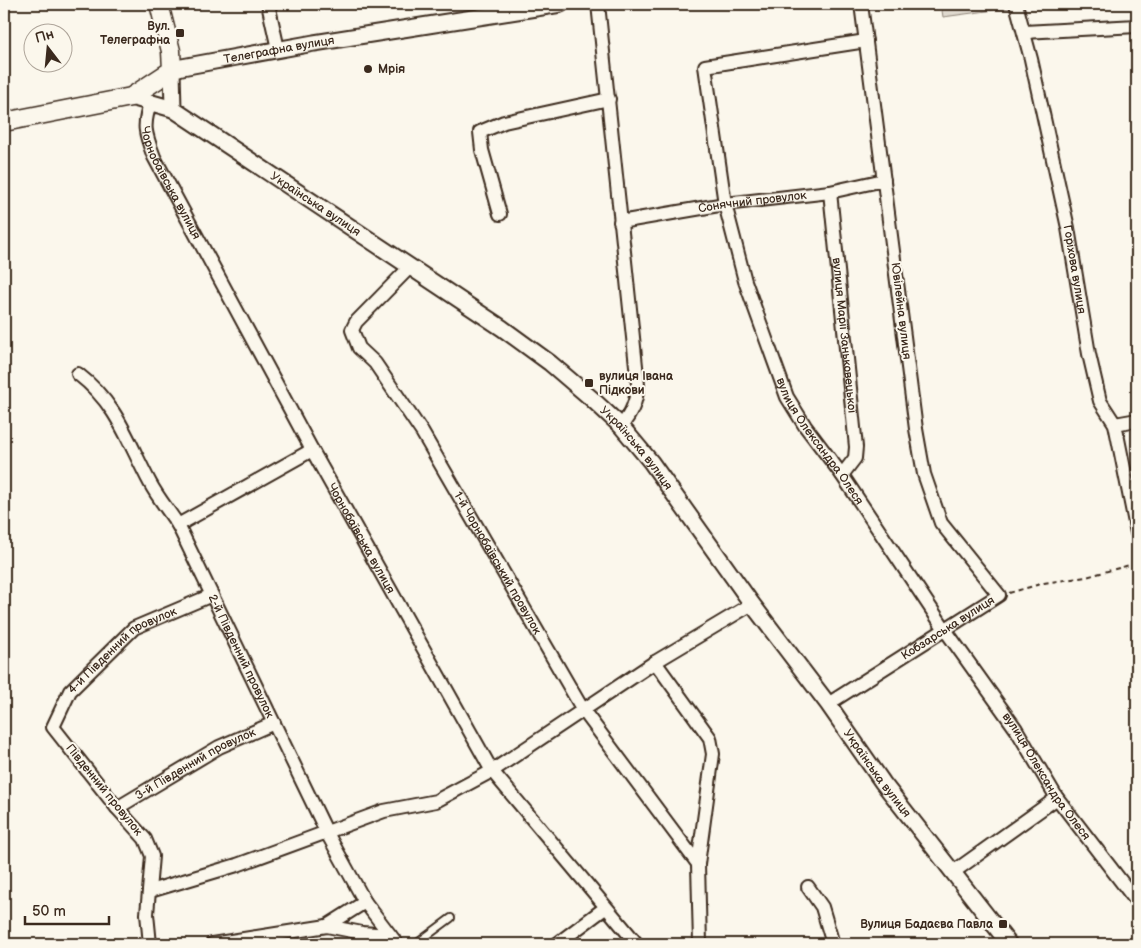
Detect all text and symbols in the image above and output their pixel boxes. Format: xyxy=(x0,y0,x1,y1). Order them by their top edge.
place label: Вул. Телеграфна xyxy=(100,19,171,48)
north arrow xyxy=(22,22,72,72)
text: Пн xyxy=(33,25,56,47)
marker: Вул. Телеграфна xyxy=(174,27,186,39)
street label: Телеграфна вулиця xyxy=(222,32,336,67)
place label: Мрія xyxy=(378,62,405,77)
marker: Мрія xyxy=(362,63,374,75)
street label: Чорнобаївська вулиця xyxy=(138,125,205,242)
street label: Українська вулиця xyxy=(268,169,364,240)
street label: Сонячний провулок xyxy=(697,187,808,216)
street label: Горіхова вулиця xyxy=(1060,224,1090,315)
street label: вулиця Марії Заньковецької xyxy=(829,257,860,415)
street label: Ювілейна вулиця xyxy=(888,262,914,361)
place label: вулиця Івана Підкови xyxy=(599,369,674,398)
street label: вулиця Олександра Олеся xyxy=(773,376,867,508)
marker: вулиця Івана Підкови xyxy=(583,377,595,389)
street label: Українська вулиця xyxy=(597,403,676,493)
street label: Чорнобаївська вулиця xyxy=(324,480,399,596)
street label: 1-й Чорнобаївський провулок xyxy=(451,489,545,637)
street label: 2-й Південний провулок xyxy=(205,592,278,721)
street label: Кобзарська вулиця xyxy=(898,592,997,663)
street label: 4-й Південний провулок xyxy=(64,603,179,697)
street label: вулиця Олександра Олеся xyxy=(999,710,1094,843)
street label: 3-й Південний провулок xyxy=(132,724,258,803)
street label: Українська вулиця xyxy=(840,726,915,820)
street label: Південний провулок xyxy=(62,741,146,839)
scale bar xyxy=(25,893,109,925)
text: 50 m xyxy=(32,902,66,921)
place label: Вулиця Бадаєва Павла xyxy=(860,917,994,932)
marker: Вулиця Бадаєва Павла xyxy=(997,918,1009,930)

